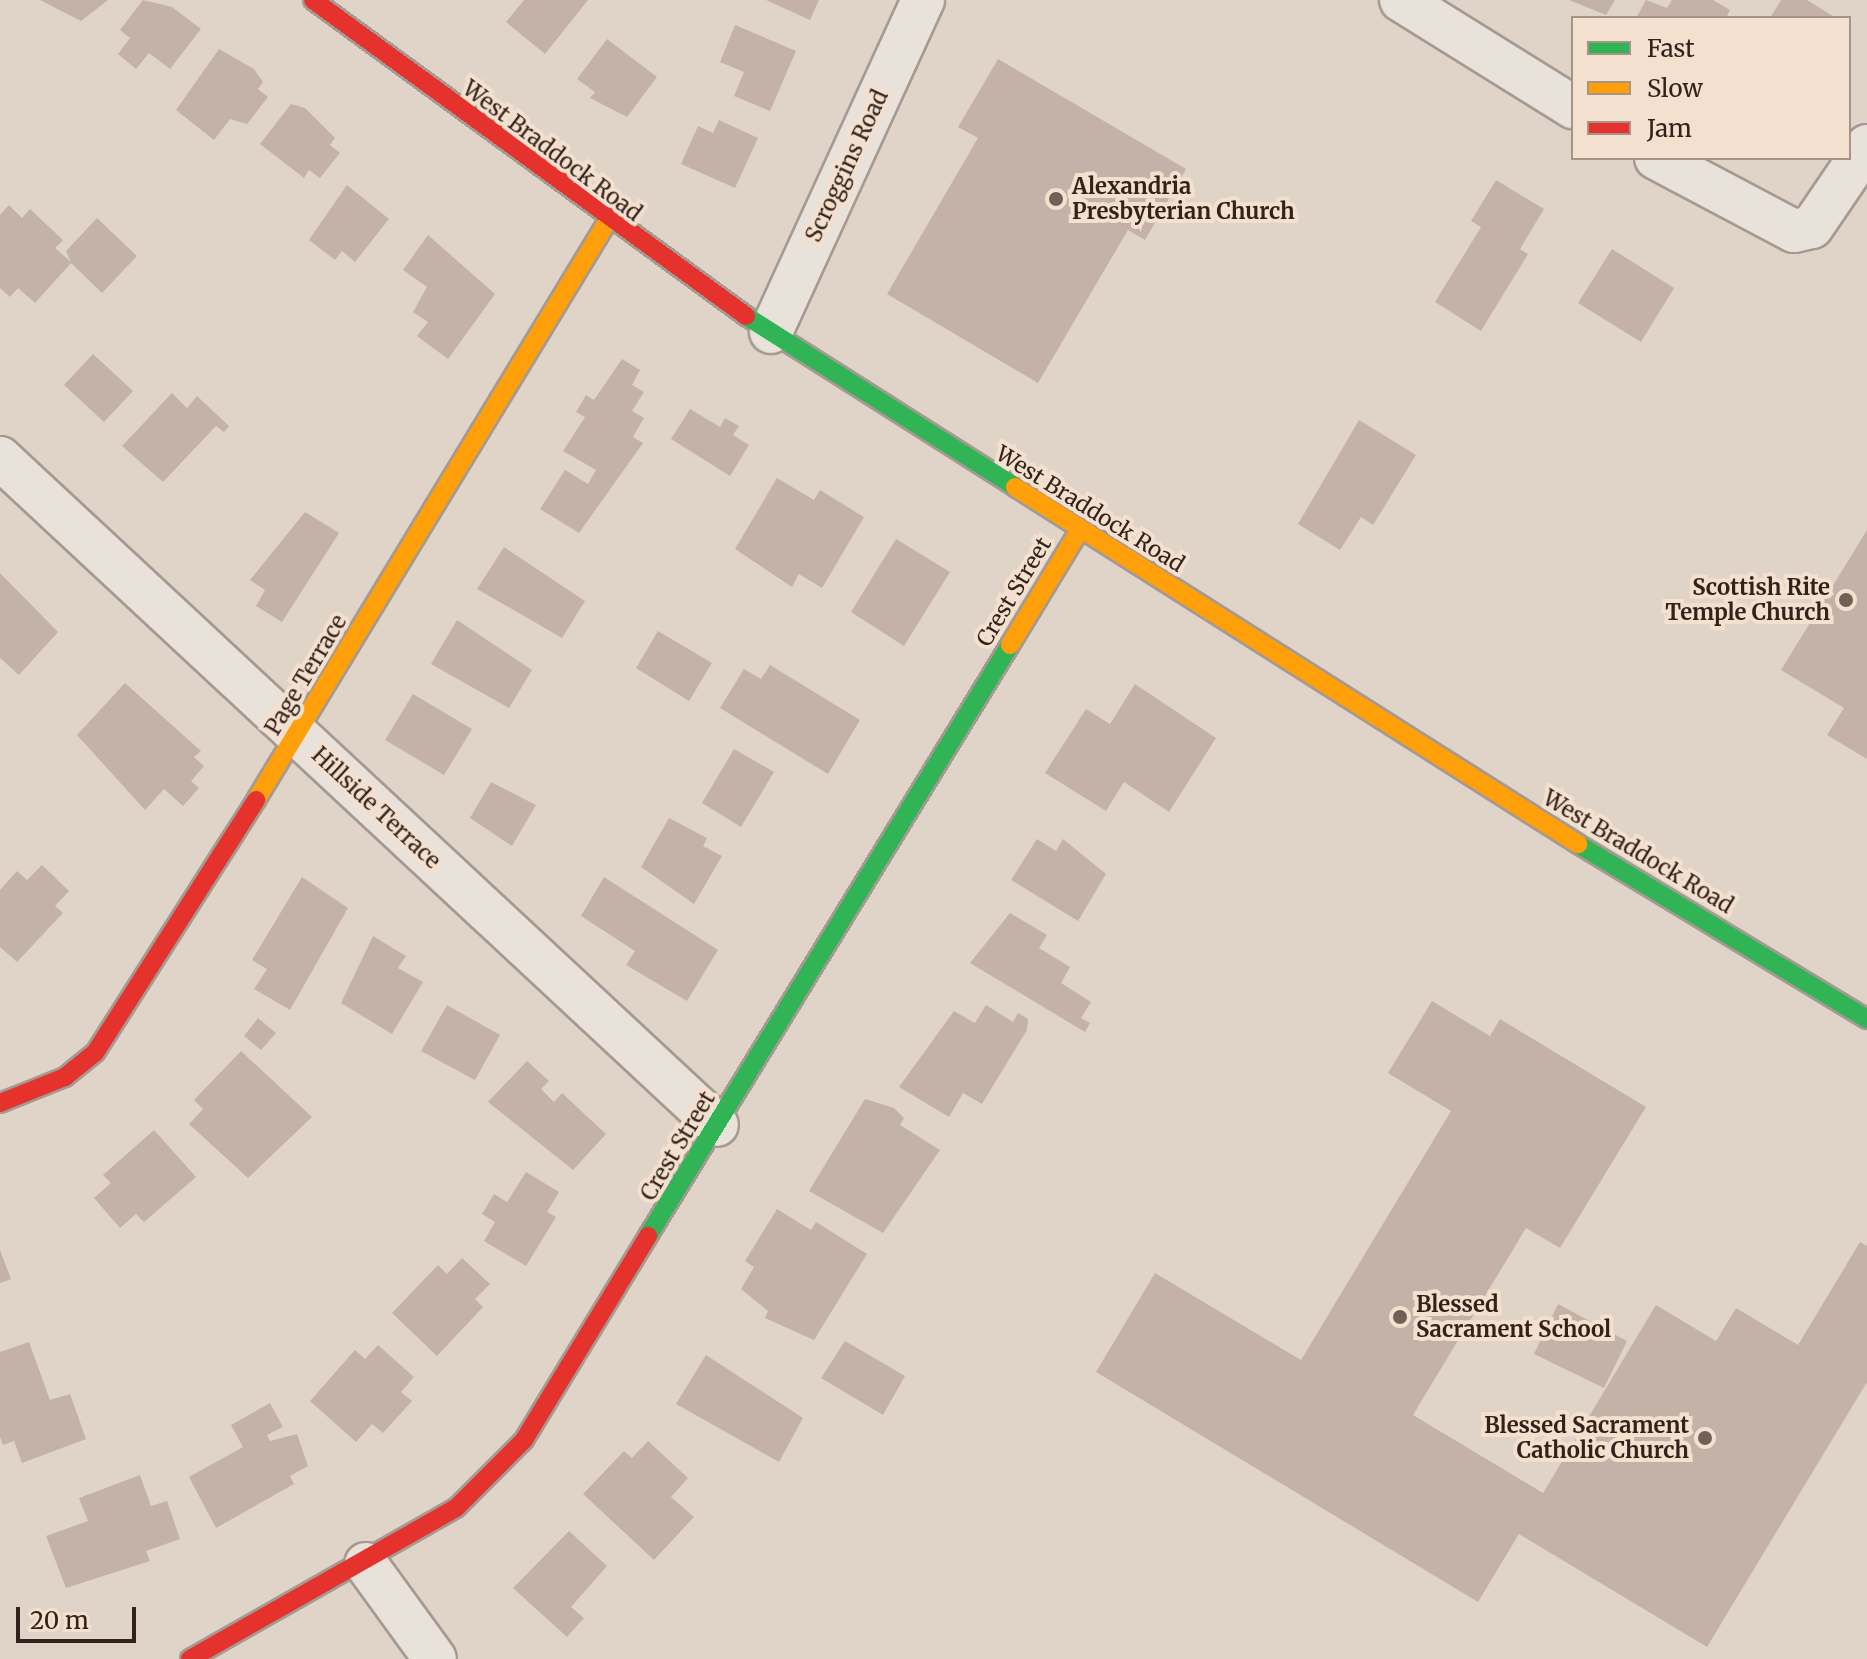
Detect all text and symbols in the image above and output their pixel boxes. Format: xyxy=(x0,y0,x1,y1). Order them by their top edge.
legend xyxy=(1571,16,1851,160)
text: Fast xyxy=(1647,33,1695,64)
text: Slow xyxy=(1647,73,1703,104)
street label: West Braddock Road xyxy=(457,75,647,227)
street label: Scroggins Road xyxy=(800,86,894,246)
text: Jam xyxy=(1647,113,1692,144)
place label: Alexandria Presbyterian Church xyxy=(1072,173,1295,224)
marker: Alexandria Presbyterian Church xyxy=(1047,190,1065,208)
street label: West Braddock Road xyxy=(991,440,1189,578)
street label: Crest Street xyxy=(971,533,1057,651)
place label: Scottish Rite Temple Church xyxy=(1665,574,1830,626)
marker: Scottish Rite Temple Church xyxy=(1837,591,1855,609)
street label: Page Terrace xyxy=(260,610,352,740)
street label: Hillside Terrace xyxy=(306,742,446,874)
street label: West Braddock Road xyxy=(1538,785,1738,919)
street label: Crest Street xyxy=(635,1087,721,1205)
place label: Blessed Sacrament School xyxy=(1416,1291,1611,1342)
marker: Blessed Sacrament School xyxy=(1391,1308,1409,1326)
place label: Blessed Sacrament Catholic Church xyxy=(1484,1412,1689,1464)
marker: Blessed Sacrament Catholic Church xyxy=(1696,1429,1714,1447)
scale bar xyxy=(20,1591,140,1641)
text: 20 m xyxy=(30,1605,89,1636)

